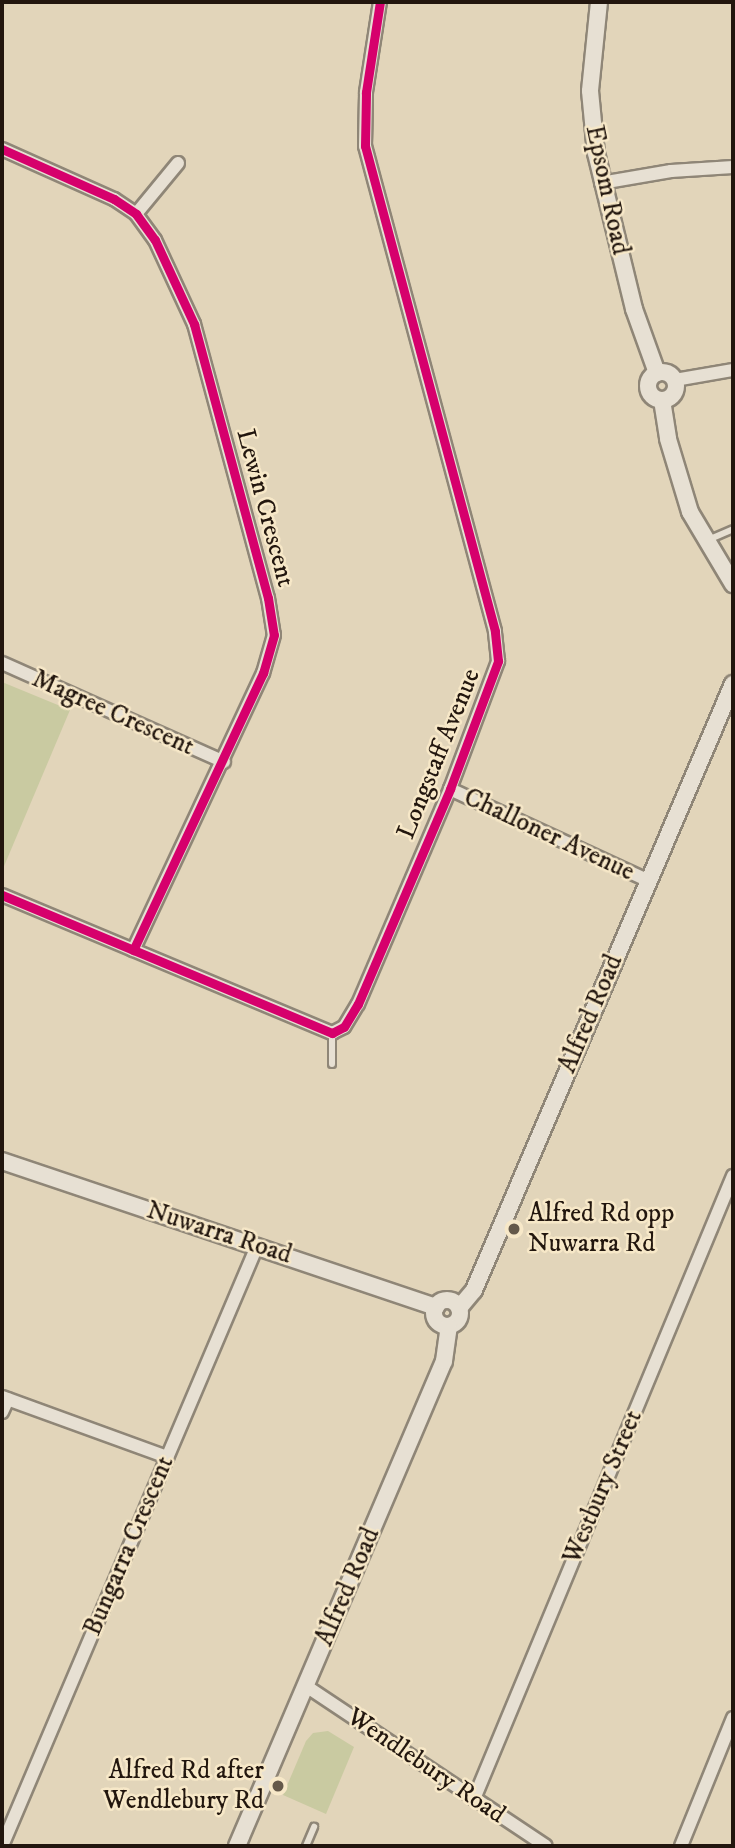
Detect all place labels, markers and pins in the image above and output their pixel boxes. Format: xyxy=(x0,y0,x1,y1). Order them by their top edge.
place label: Alfred Rd opp Nuwarra Rd xyxy=(528,1198,674,1260)
marker: Alfred Rd opp Nuwarra Rd xyxy=(506,1221,522,1237)
place label: Alfred Rd after Wendlebury Rd xyxy=(103,1755,264,1816)
marker: Alfred Rd after Wendlebury Rd xyxy=(270,1778,286,1794)

